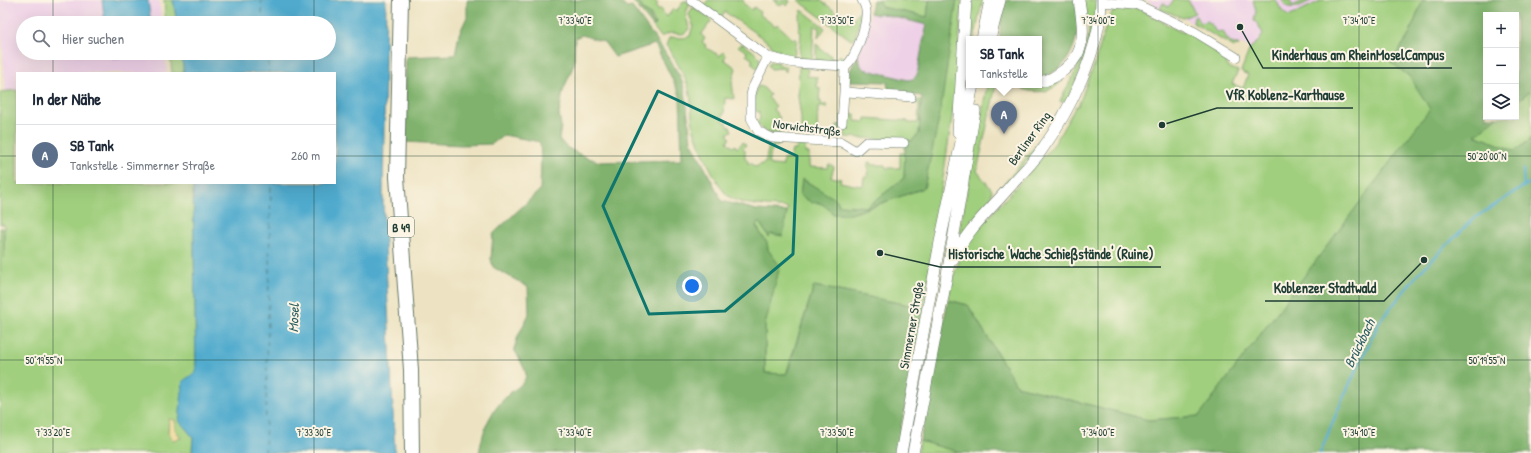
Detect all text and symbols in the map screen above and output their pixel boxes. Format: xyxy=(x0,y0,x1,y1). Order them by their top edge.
map controls xyxy=(1483,12,1519,120)
button: + xyxy=(1483,12,1519,48)
text: 7°33'40"E xyxy=(558,14,592,27)
text: 7°33'50"E xyxy=(820,14,855,27)
text: 7°34'00"E xyxy=(1081,14,1115,27)
text: 7°34'10"E xyxy=(1343,14,1376,27)
search box xyxy=(16,16,336,60)
icon: search xyxy=(30,27,52,49)
text: Hier suchen xyxy=(62,28,124,49)
popup xyxy=(966,36,1042,88)
callout: Kinderhaus am RheinMoselCampus xyxy=(1263,42,1452,68)
text: SB Tank xyxy=(980,43,1024,64)
text: Kinderhaus am RheinMoselCampus xyxy=(1272,45,1445,66)
button: − xyxy=(1483,48,1519,84)
text: Tankstelle xyxy=(980,64,1028,82)
callout: VfR Koblenz-Karthause xyxy=(1217,82,1353,108)
button: layers xyxy=(1483,84,1519,120)
text: VfR Koblenz-Karthause xyxy=(1225,85,1345,104)
text: In der Nähe xyxy=(32,87,101,110)
pin: A xyxy=(991,101,1017,134)
street label: Berliner Ring xyxy=(1003,107,1055,169)
street label: Norwichstraße xyxy=(772,114,842,140)
text: SB Tank xyxy=(70,135,114,156)
text: A xyxy=(42,146,48,164)
text: 260 m xyxy=(291,146,320,164)
text: 50°20'00"N xyxy=(1467,150,1507,163)
text: Tankstelle · Simmerner Straße xyxy=(70,156,215,174)
road number: B 49 xyxy=(388,217,414,237)
callout: Historische 'Wache Schießstände' (Ruine) xyxy=(940,241,1161,267)
text: Historische 'Wache Schießstände' (Ruine) xyxy=(948,244,1154,265)
callout: Koblenzer Stadtwald xyxy=(1265,275,1384,301)
your location xyxy=(682,276,702,296)
text: Koblenzer Stadtwald xyxy=(1274,278,1377,297)
street label: Simmerner Straße xyxy=(894,280,928,370)
water label: Mosel xyxy=(283,302,303,333)
water label: Brückbach xyxy=(1339,315,1379,370)
text: 50°19'55"N xyxy=(26,354,62,367)
text: 50°19'55"N xyxy=(1469,354,1505,367)
text: 7°33'20"E xyxy=(36,426,71,439)
text: 7°33'30"E xyxy=(297,426,332,439)
text: 7°33'40"E xyxy=(558,426,592,439)
text: 7°33'50"E xyxy=(820,426,855,439)
text: 7°34'00"E xyxy=(1081,426,1115,439)
text: 7°34'10"E xyxy=(1343,426,1376,439)

